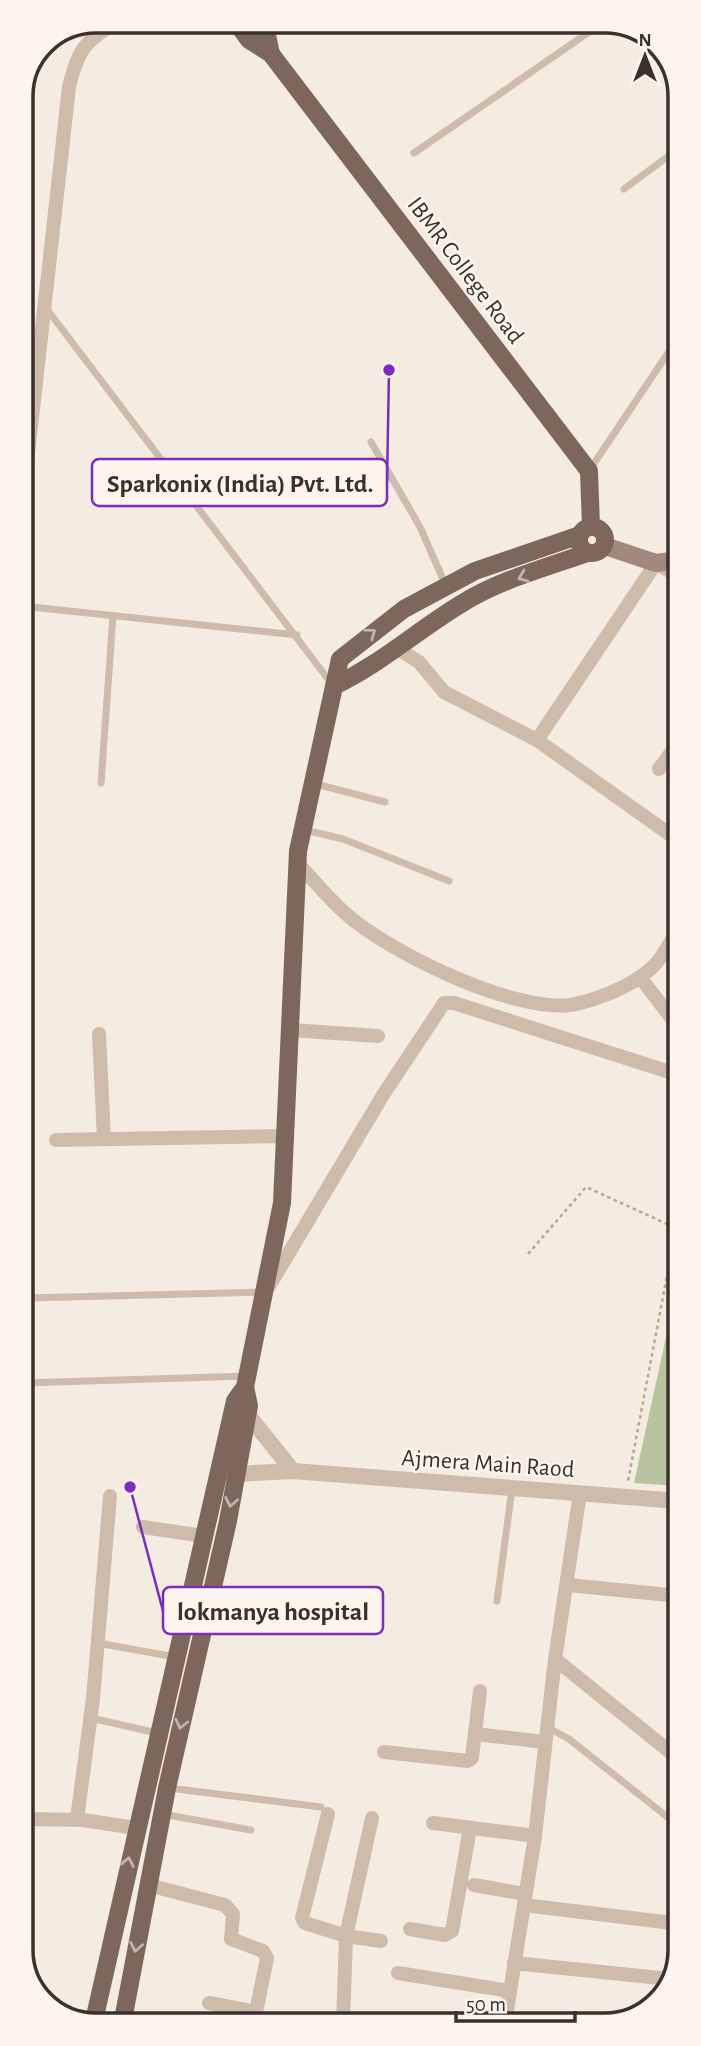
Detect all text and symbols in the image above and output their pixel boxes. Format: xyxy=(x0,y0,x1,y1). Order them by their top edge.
north arrow xyxy=(610,21,680,91)
text: N xyxy=(638,31,652,50)
street label: IBMR College Road xyxy=(403,193,528,348)
callout: Sparkonix (India) Pvt. Ltd. xyxy=(92,459,387,506)
text: Sparkonix (India) Pvt. Ltd. xyxy=(107,471,373,497)
one-way arrow xyxy=(518,568,530,582)
one-way arrow xyxy=(363,629,376,641)
street label: Ajmera Main Raod xyxy=(401,1446,575,1482)
one-way arrow xyxy=(225,1496,240,1508)
callout: lokmanya hospital xyxy=(163,1587,383,1634)
text: lokmanya hospital xyxy=(177,1599,369,1625)
one-way arrow xyxy=(175,1718,189,1730)
one-way arrow xyxy=(120,1856,135,1868)
one-way arrow xyxy=(130,1941,145,1953)
scale bar xyxy=(456,1980,575,2024)
text: 50 m xyxy=(466,1994,506,2015)

